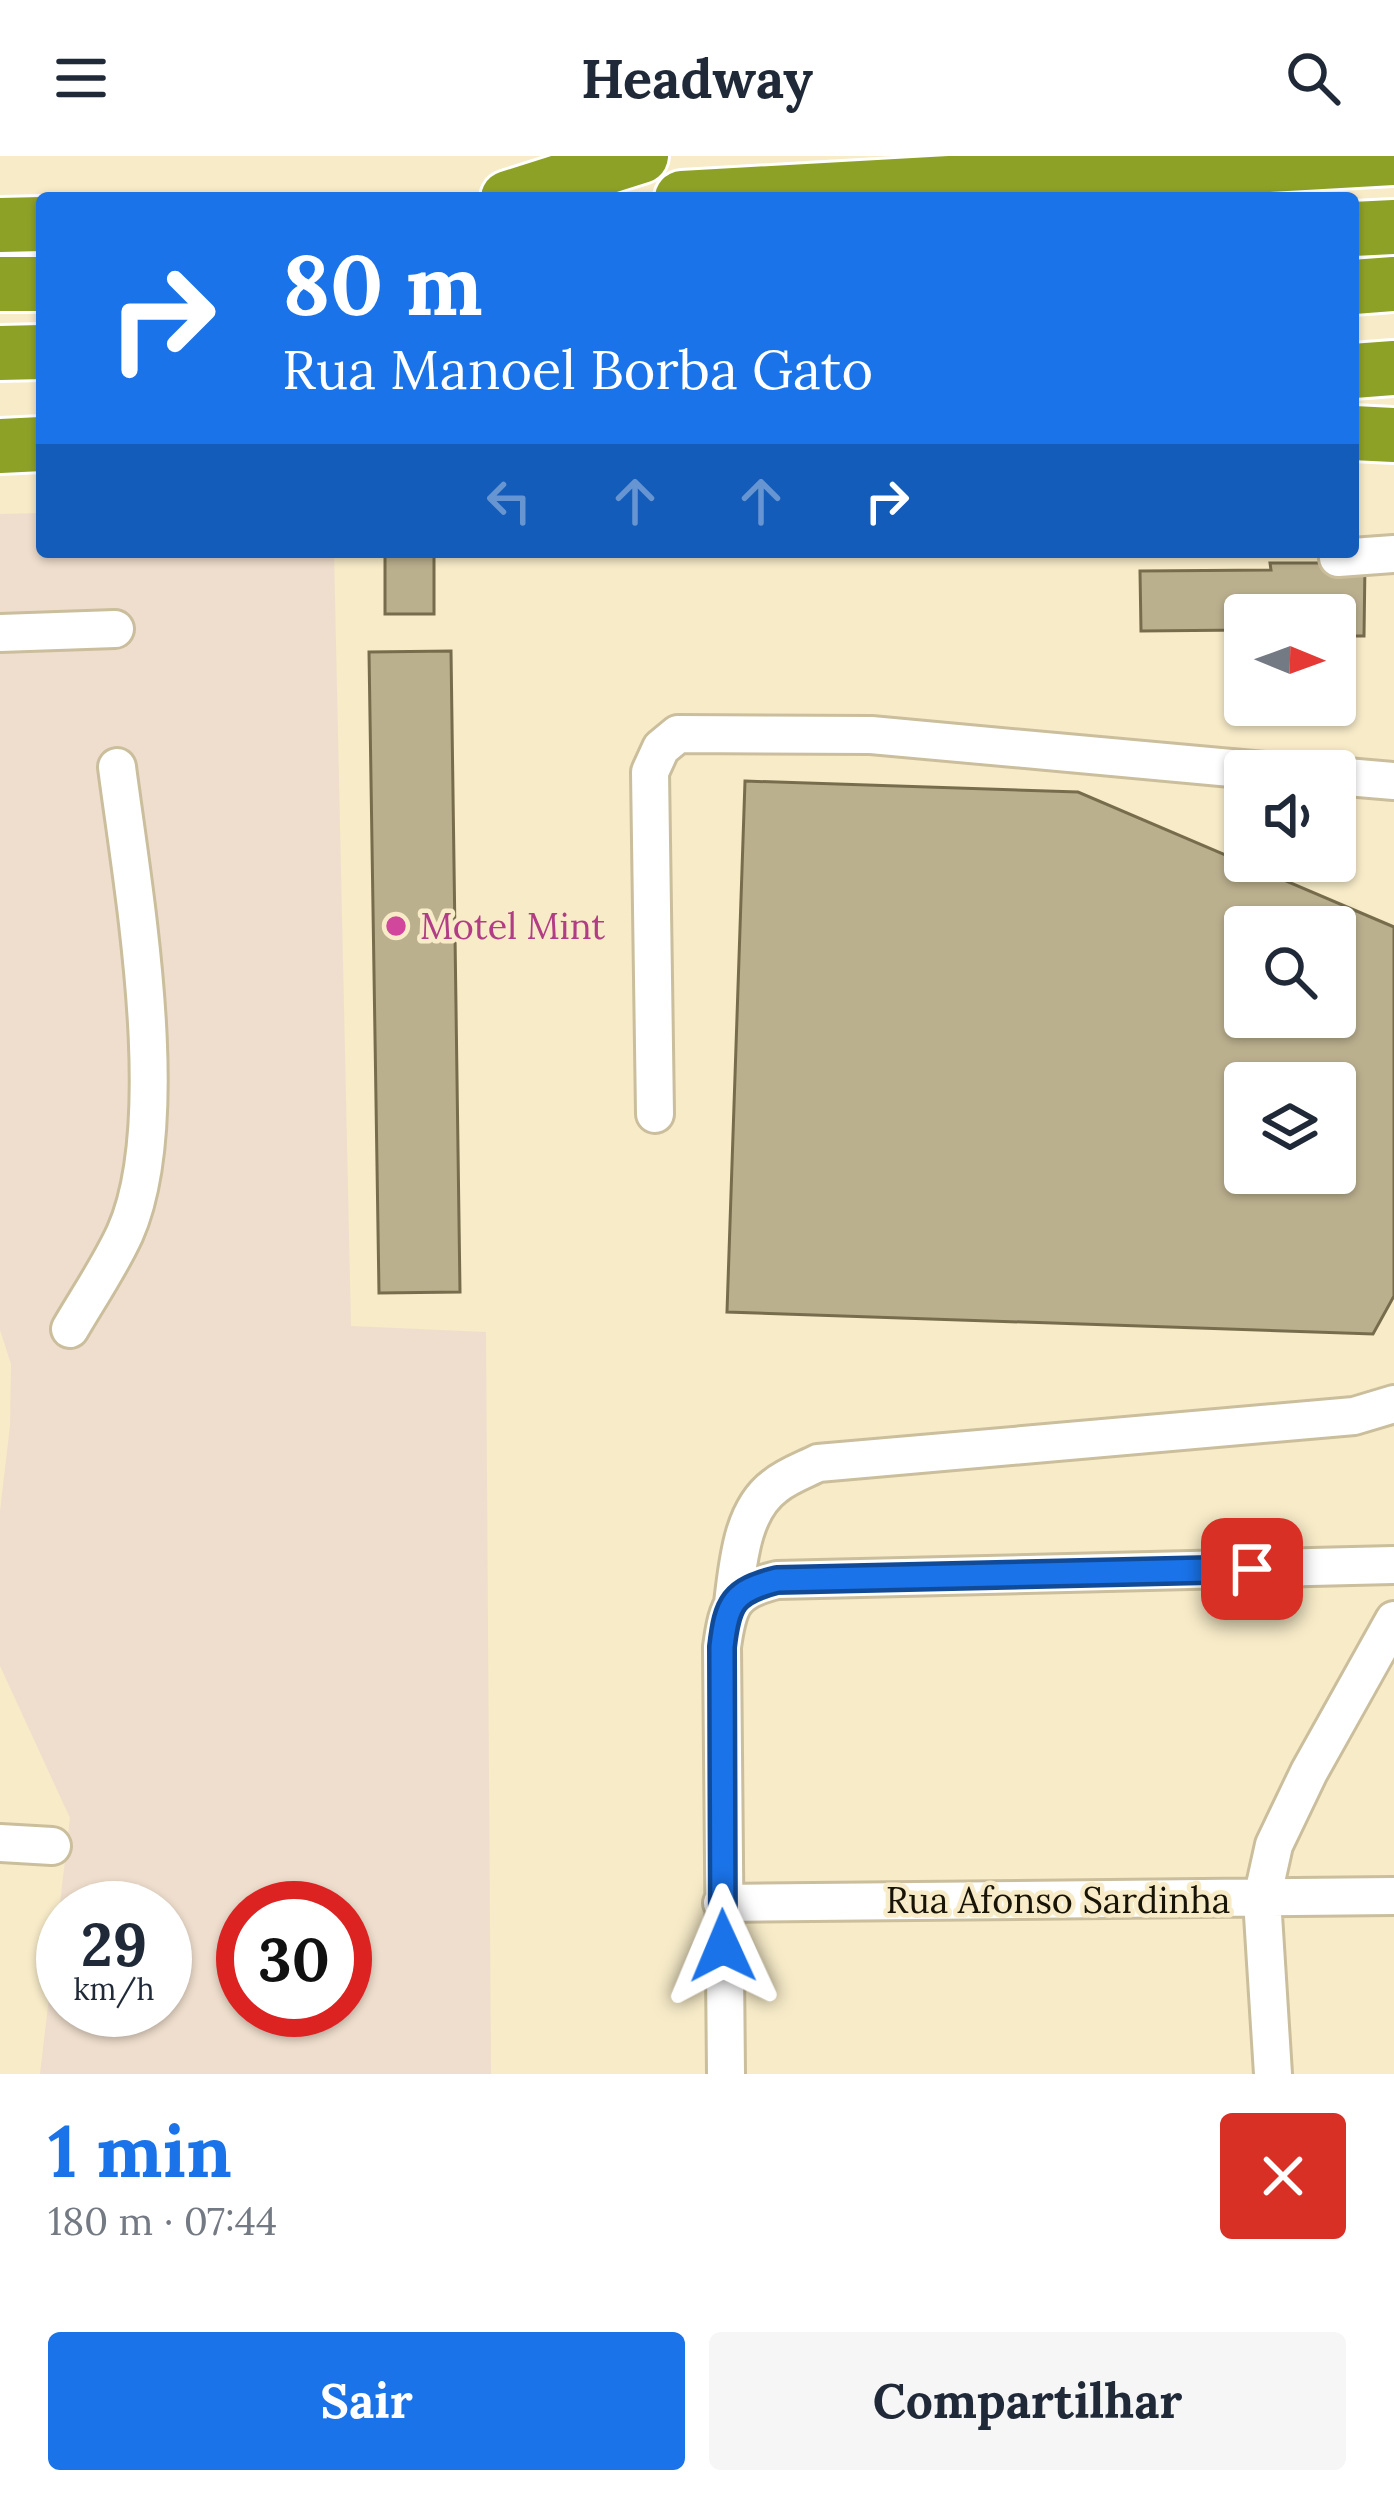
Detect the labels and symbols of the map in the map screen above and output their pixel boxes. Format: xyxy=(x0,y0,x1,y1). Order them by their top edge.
north arrow xyxy=(1224,594,1356,726)
place label: Motel Mint xyxy=(420,903,605,949)
marker: Motel Mint xyxy=(383,913,409,939)
pin xyxy=(1201,1518,1303,1620)
street label: Rua Afonso Sardinha xyxy=(886,1877,1230,1923)
speed limit sign: 30 xyxy=(216,1881,372,2037)
position arrow xyxy=(660,1883,786,2009)

